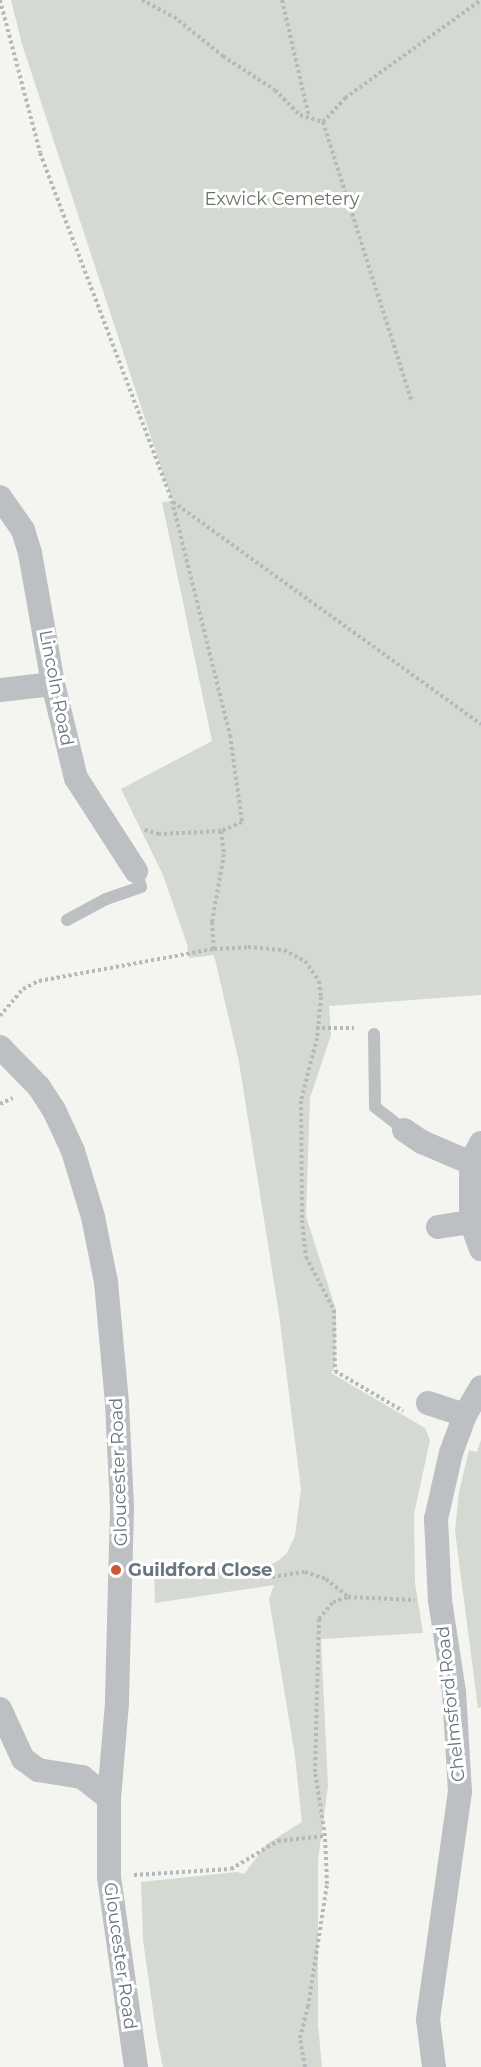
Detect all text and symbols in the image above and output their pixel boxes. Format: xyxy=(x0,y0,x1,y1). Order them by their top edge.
park label: Exwick Cemetery xyxy=(204,188,360,210)
street label: Lincoln Road xyxy=(34,628,78,748)
street label: Gloucester Road xyxy=(106,1397,132,1547)
place label: Guildford Close xyxy=(128,1559,272,1581)
marker: Guildford Close xyxy=(109,1563,123,1577)
street label: Chelmsford Road xyxy=(432,1625,470,1783)
street label: Gloucester Road xyxy=(99,1881,141,2031)

